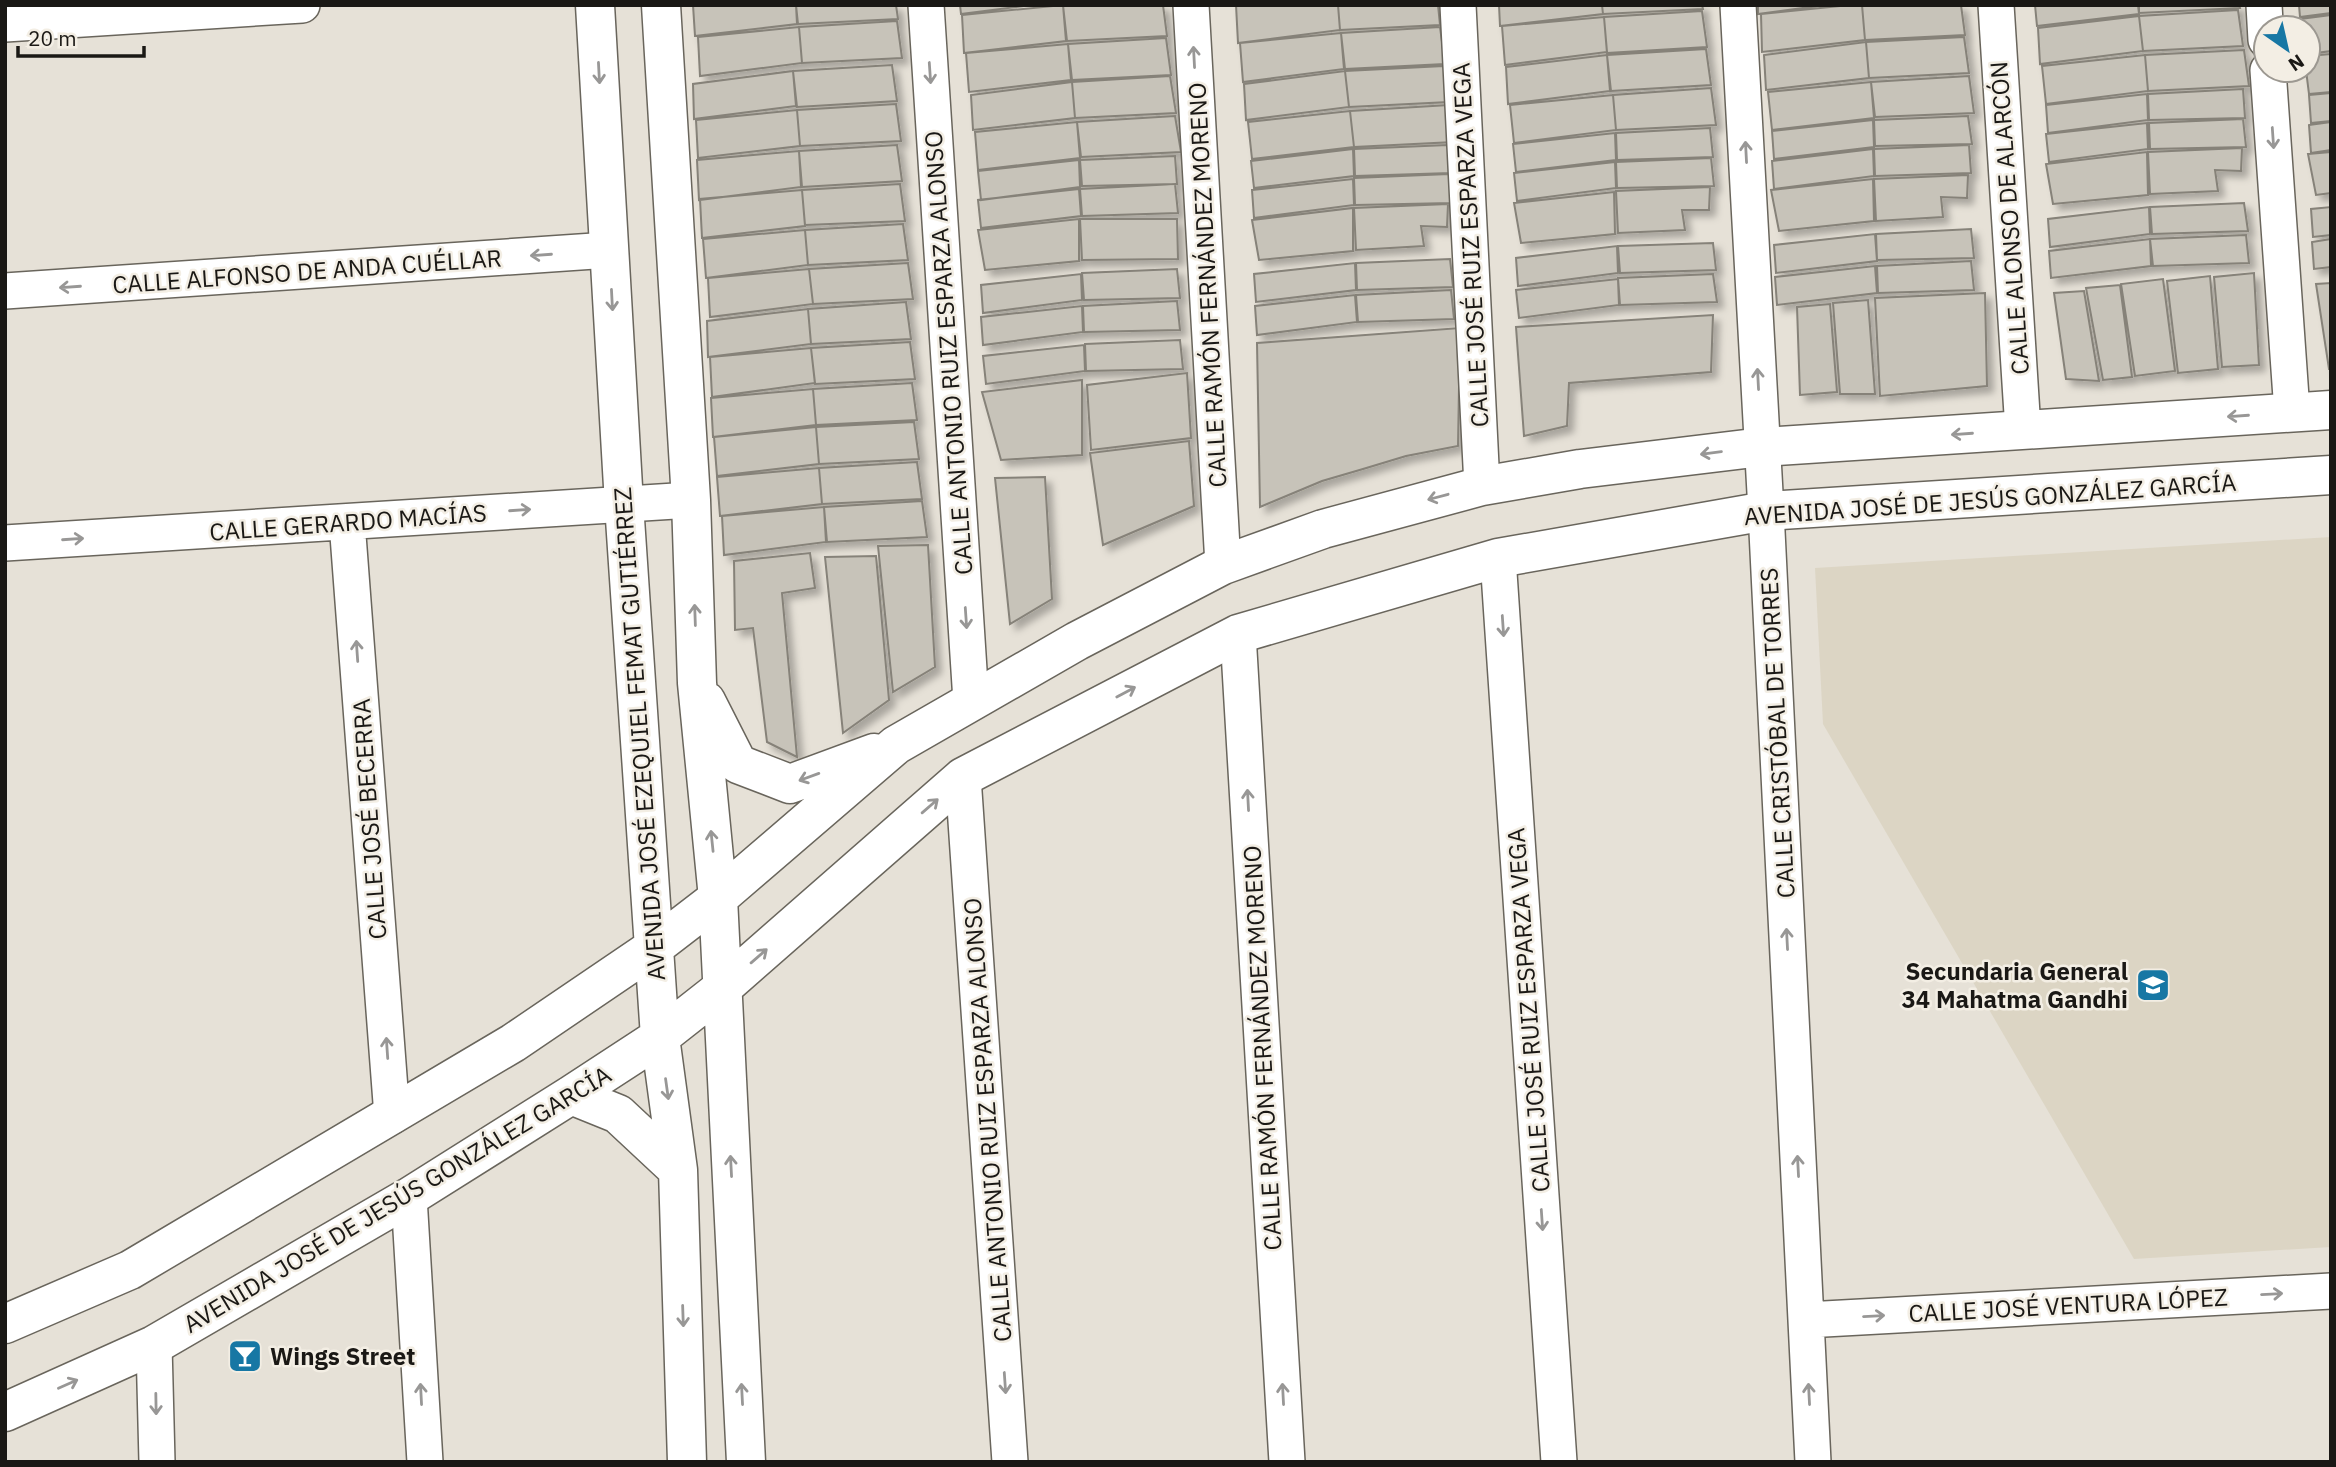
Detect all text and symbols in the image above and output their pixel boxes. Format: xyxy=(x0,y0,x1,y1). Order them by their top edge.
scale bar xyxy=(18,14,144,58)
north arrow xyxy=(2252,14,2322,84)
text: 20 m xyxy=(28,24,77,52)
one-way arrow xyxy=(1187,46,1200,69)
text: N xyxy=(2284,49,2309,77)
street label: CALLE ALONSO DE ALARCÓN xyxy=(1982,60,2036,376)
one-way arrow xyxy=(592,62,605,85)
one-way arrow xyxy=(924,62,937,84)
street label: CALLE JOSÉ RUIZ ESPARZA VEGA xyxy=(1444,62,1496,428)
street label: CALLE RAMÓN FERNÁNDEZ MORENO xyxy=(1180,82,1234,488)
one-way arrow xyxy=(2267,126,2280,149)
street label: CALLE ANTONIO RUIZ ESPARZA ALONSO xyxy=(917,130,979,576)
one-way arrow xyxy=(1739,141,1752,164)
street label: CALLE ALFONSO DE ANDA CUÉLLAR xyxy=(111,241,503,301)
one-way arrow xyxy=(530,249,553,262)
one-way arrow xyxy=(59,281,82,294)
one-way arrow xyxy=(606,289,619,312)
one-way arrow xyxy=(1752,368,1765,391)
one-way arrow xyxy=(2227,410,2250,423)
one-way arrow xyxy=(1952,428,1974,441)
one-way arrow xyxy=(1700,447,1723,460)
street label: AVENIDA JOSÉ DE JESÚS GONZÁLEZ GARCÍA xyxy=(1743,466,2237,532)
street label: AVENIDA JOSÉ EZEQUIEL FEMAT GUTIÉRREZ xyxy=(606,486,672,982)
one-way arrow xyxy=(1428,491,1450,504)
street label: CALLE GERARDO MACÍAS xyxy=(208,496,488,548)
one-way arrow xyxy=(509,504,532,517)
one-way arrow xyxy=(62,532,84,545)
street label: CALLE CRISTÓBAL DE TORRES xyxy=(1752,567,1802,899)
one-way arrow xyxy=(688,603,701,626)
one-way arrow xyxy=(959,606,972,629)
one-way arrow xyxy=(1497,615,1510,637)
one-way arrow xyxy=(350,640,363,662)
one-way arrow xyxy=(1115,685,1136,699)
street label: CALLE JOSÉ BECERRA xyxy=(345,697,393,941)
one-way arrow xyxy=(798,772,820,784)
one-way arrow xyxy=(1241,788,1254,811)
one-way arrow xyxy=(921,798,939,814)
street label: CALLE JOSÉ RUIZ ESPARZA VEGA xyxy=(1499,827,1557,1193)
one-way arrow xyxy=(705,831,718,853)
street label: CALLE RAMÓN FERNÁNDEZ MORENO xyxy=(1235,845,1289,1251)
street label: CALLE ANTONIO RUIZ ESPARZA ALONSO xyxy=(956,897,1018,1343)
one-way arrow xyxy=(1780,928,1793,951)
one-way arrow xyxy=(750,948,768,964)
place label: Secundaria General 34 Mahatma Gandhi xyxy=(1901,955,2128,1015)
school or university icon: Secundaria General 34 Mahatma Gandhi xyxy=(2134,966,2172,1004)
one-way arrow xyxy=(380,1038,393,1060)
street label: AVENIDA JOSÉ DE JESÚS GONZÁLEZ GARCÍA xyxy=(177,1058,617,1340)
one-way arrow xyxy=(660,1078,673,1100)
one-way arrow xyxy=(724,1155,737,1178)
one-way arrow xyxy=(1792,1155,1805,1178)
one-way arrow xyxy=(1536,1208,1549,1231)
street label: CALLE JOSÉ VENTURA LÓPEZ xyxy=(1908,1281,2228,1329)
one-way arrow xyxy=(2261,1287,2283,1300)
one-way arrow xyxy=(676,1304,689,1327)
one-way arrow xyxy=(1862,1310,1885,1323)
bar icon: Wings Street xyxy=(226,1337,264,1375)
place label: Wings Street xyxy=(270,1340,415,1372)
one-way arrow xyxy=(998,1372,1011,1395)
one-way arrow xyxy=(56,1377,78,1390)
one-way arrow xyxy=(1276,1382,1289,1405)
one-way arrow xyxy=(1803,1382,1816,1405)
one-way arrow xyxy=(414,1383,427,1405)
one-way arrow xyxy=(735,1383,748,1405)
one-way arrow xyxy=(149,1392,162,1415)

